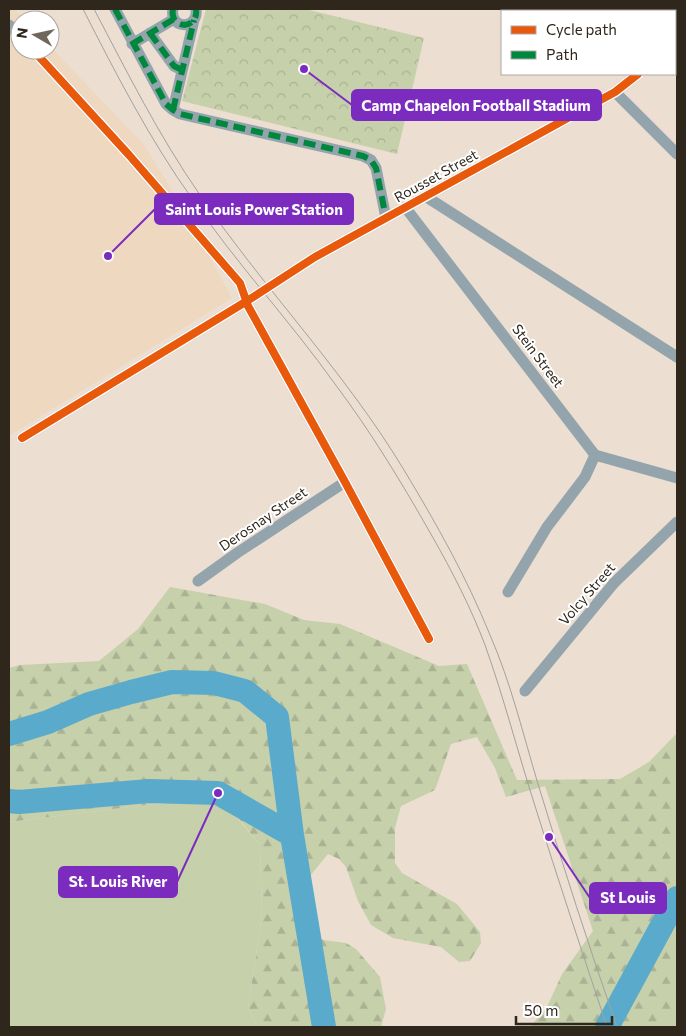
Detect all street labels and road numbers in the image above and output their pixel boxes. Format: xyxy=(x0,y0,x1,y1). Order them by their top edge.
street label: Rousset Street xyxy=(391,145,481,206)
street label: Stein Street xyxy=(509,321,568,391)
street label: Derosnay Street xyxy=(216,483,310,554)
street label: Volcy Street xyxy=(555,559,618,628)

